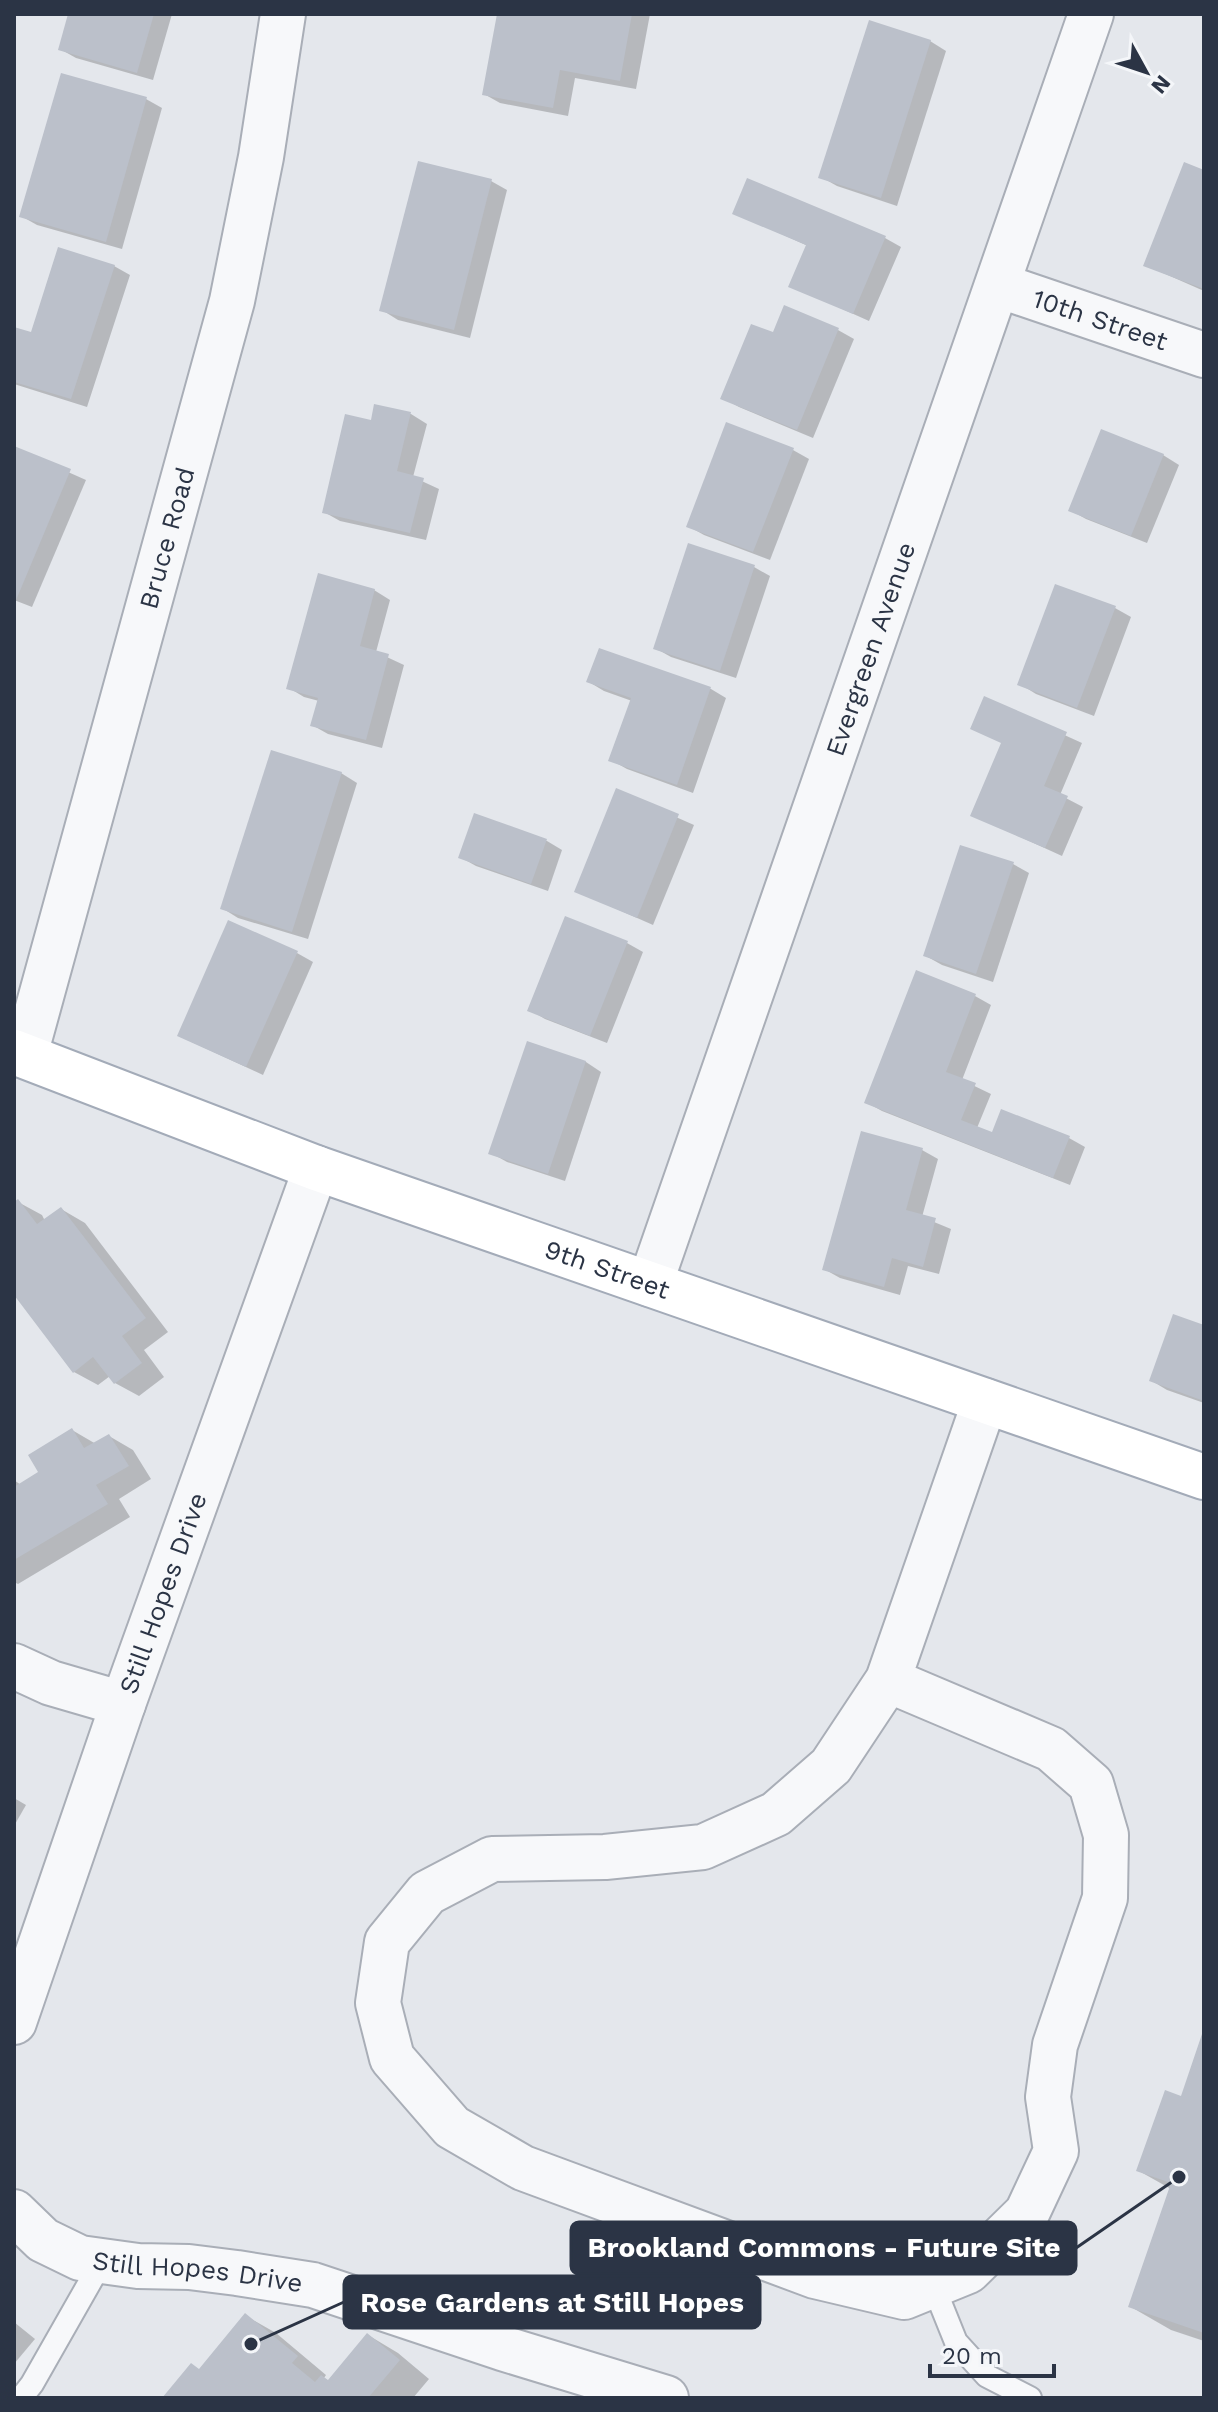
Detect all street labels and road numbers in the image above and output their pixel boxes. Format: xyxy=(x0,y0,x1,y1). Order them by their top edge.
street label: 10th Street xyxy=(1029,283,1172,357)
street label: Bruce Road xyxy=(133,464,201,612)
street label: Evergreen Avenue xyxy=(819,538,921,760)
street label: 9th Street xyxy=(541,1234,674,1305)
street label: Still Hopes Drive xyxy=(113,1489,213,1698)
street label: Still Hopes Drive xyxy=(91,2245,305,2298)

